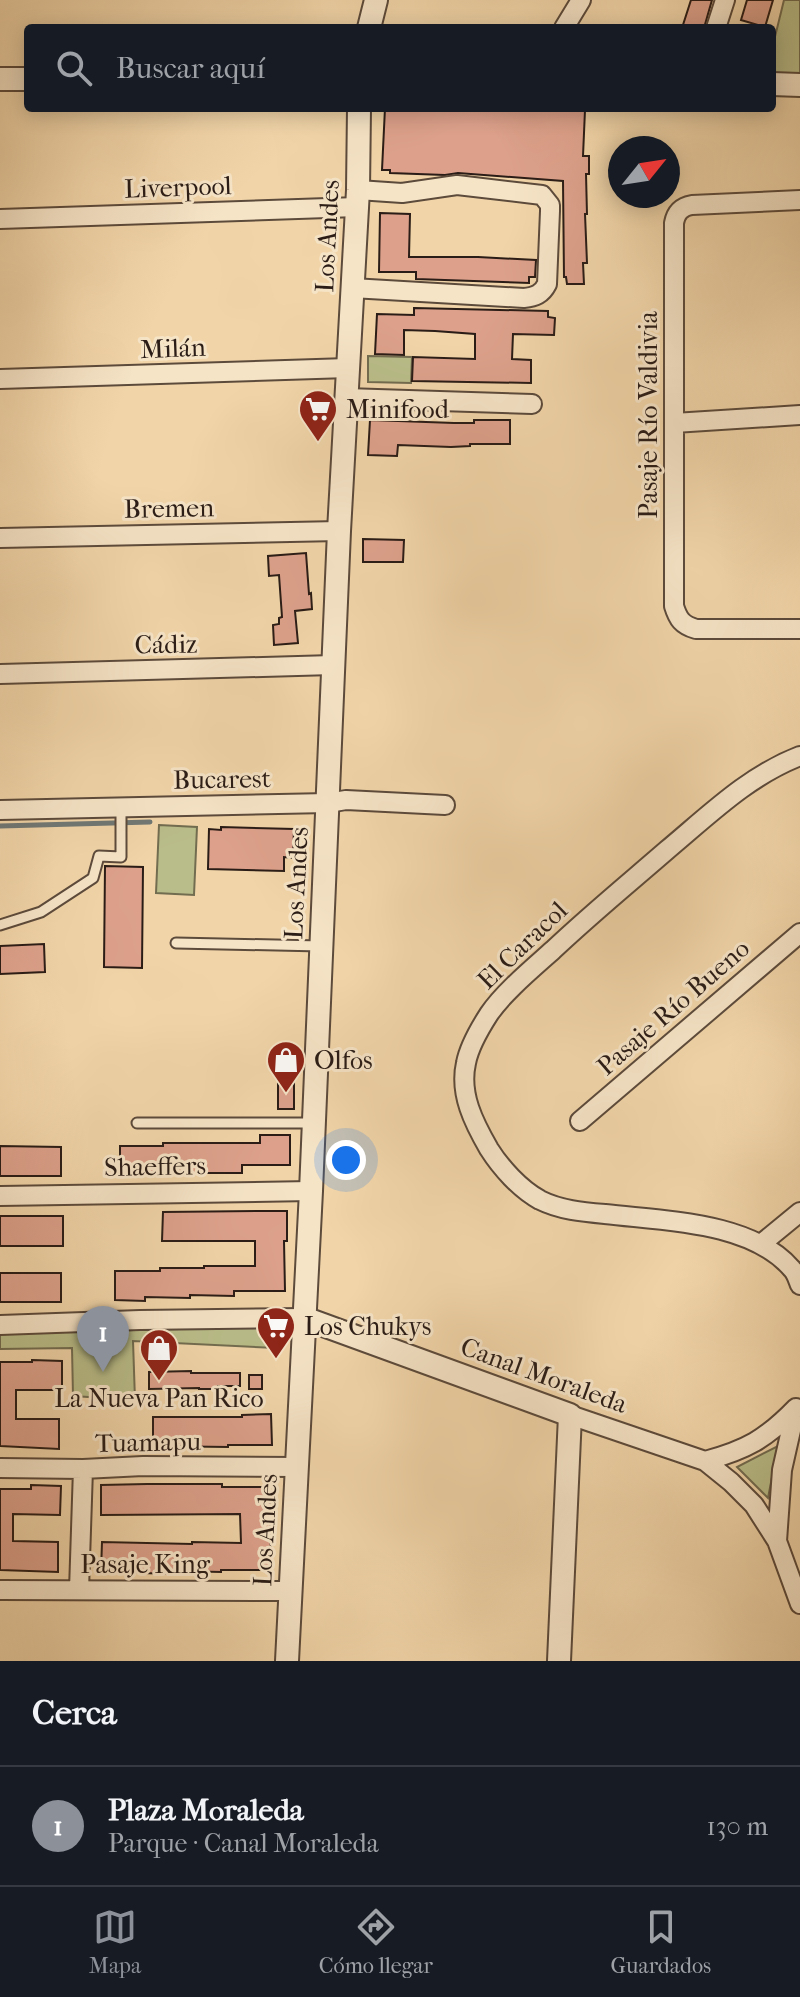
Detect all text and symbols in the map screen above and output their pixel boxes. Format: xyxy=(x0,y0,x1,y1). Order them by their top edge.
search box xyxy=(24,24,776,112)
icon: search xyxy=(52,46,96,90)
text: Buscar aquí xyxy=(116,51,265,86)
north arrow xyxy=(608,136,680,208)
street label: Liverpool xyxy=(124,170,232,205)
street label: Los Andes xyxy=(309,179,346,293)
street label: Pasaje Río Valdivia xyxy=(633,310,664,519)
street label: Milán xyxy=(140,332,206,365)
supermarket icon: Minifood xyxy=(297,388,339,443)
place label: Minifood xyxy=(346,394,450,425)
street label: Bremen xyxy=(124,492,214,525)
street label: Cádiz xyxy=(134,628,198,661)
street label: Bucarest xyxy=(173,763,272,796)
street label: Los Andes xyxy=(278,826,315,940)
street label: El Caracol xyxy=(471,895,574,996)
street label: Pasaje Río Bueno xyxy=(591,933,756,1082)
shop icon: Olfos xyxy=(265,1039,307,1094)
place label: Olfos xyxy=(314,1045,373,1076)
your location xyxy=(326,1140,366,1180)
street label: Shaeffers xyxy=(104,1150,206,1183)
supermarket icon: Los Chukys xyxy=(255,1305,297,1360)
pin: 1 xyxy=(77,1306,129,1372)
place label: Los Chukys xyxy=(304,1311,431,1342)
shop icon: La Nueva Pan Rico xyxy=(138,1327,180,1382)
street label: Canal Moraleda xyxy=(456,1331,632,1420)
place label: La Nueva Pan Rico xyxy=(54,1383,264,1414)
street label: Tuamapu xyxy=(95,1426,202,1459)
street label: Los Andes xyxy=(247,1473,284,1587)
street label: Pasaje King xyxy=(80,1549,211,1580)
text: Cerca xyxy=(32,1693,117,1733)
text: Plaza Moraleda xyxy=(108,1793,304,1828)
text: 1 xyxy=(53,1811,63,1842)
text: 130 m xyxy=(707,1811,768,1842)
text: Parque · Canal Moraleda xyxy=(108,1828,379,1859)
tab: Mapa xyxy=(89,1905,141,1979)
tab: Cómo llegar xyxy=(319,1905,433,1979)
tab: Guardados xyxy=(610,1905,711,1979)

